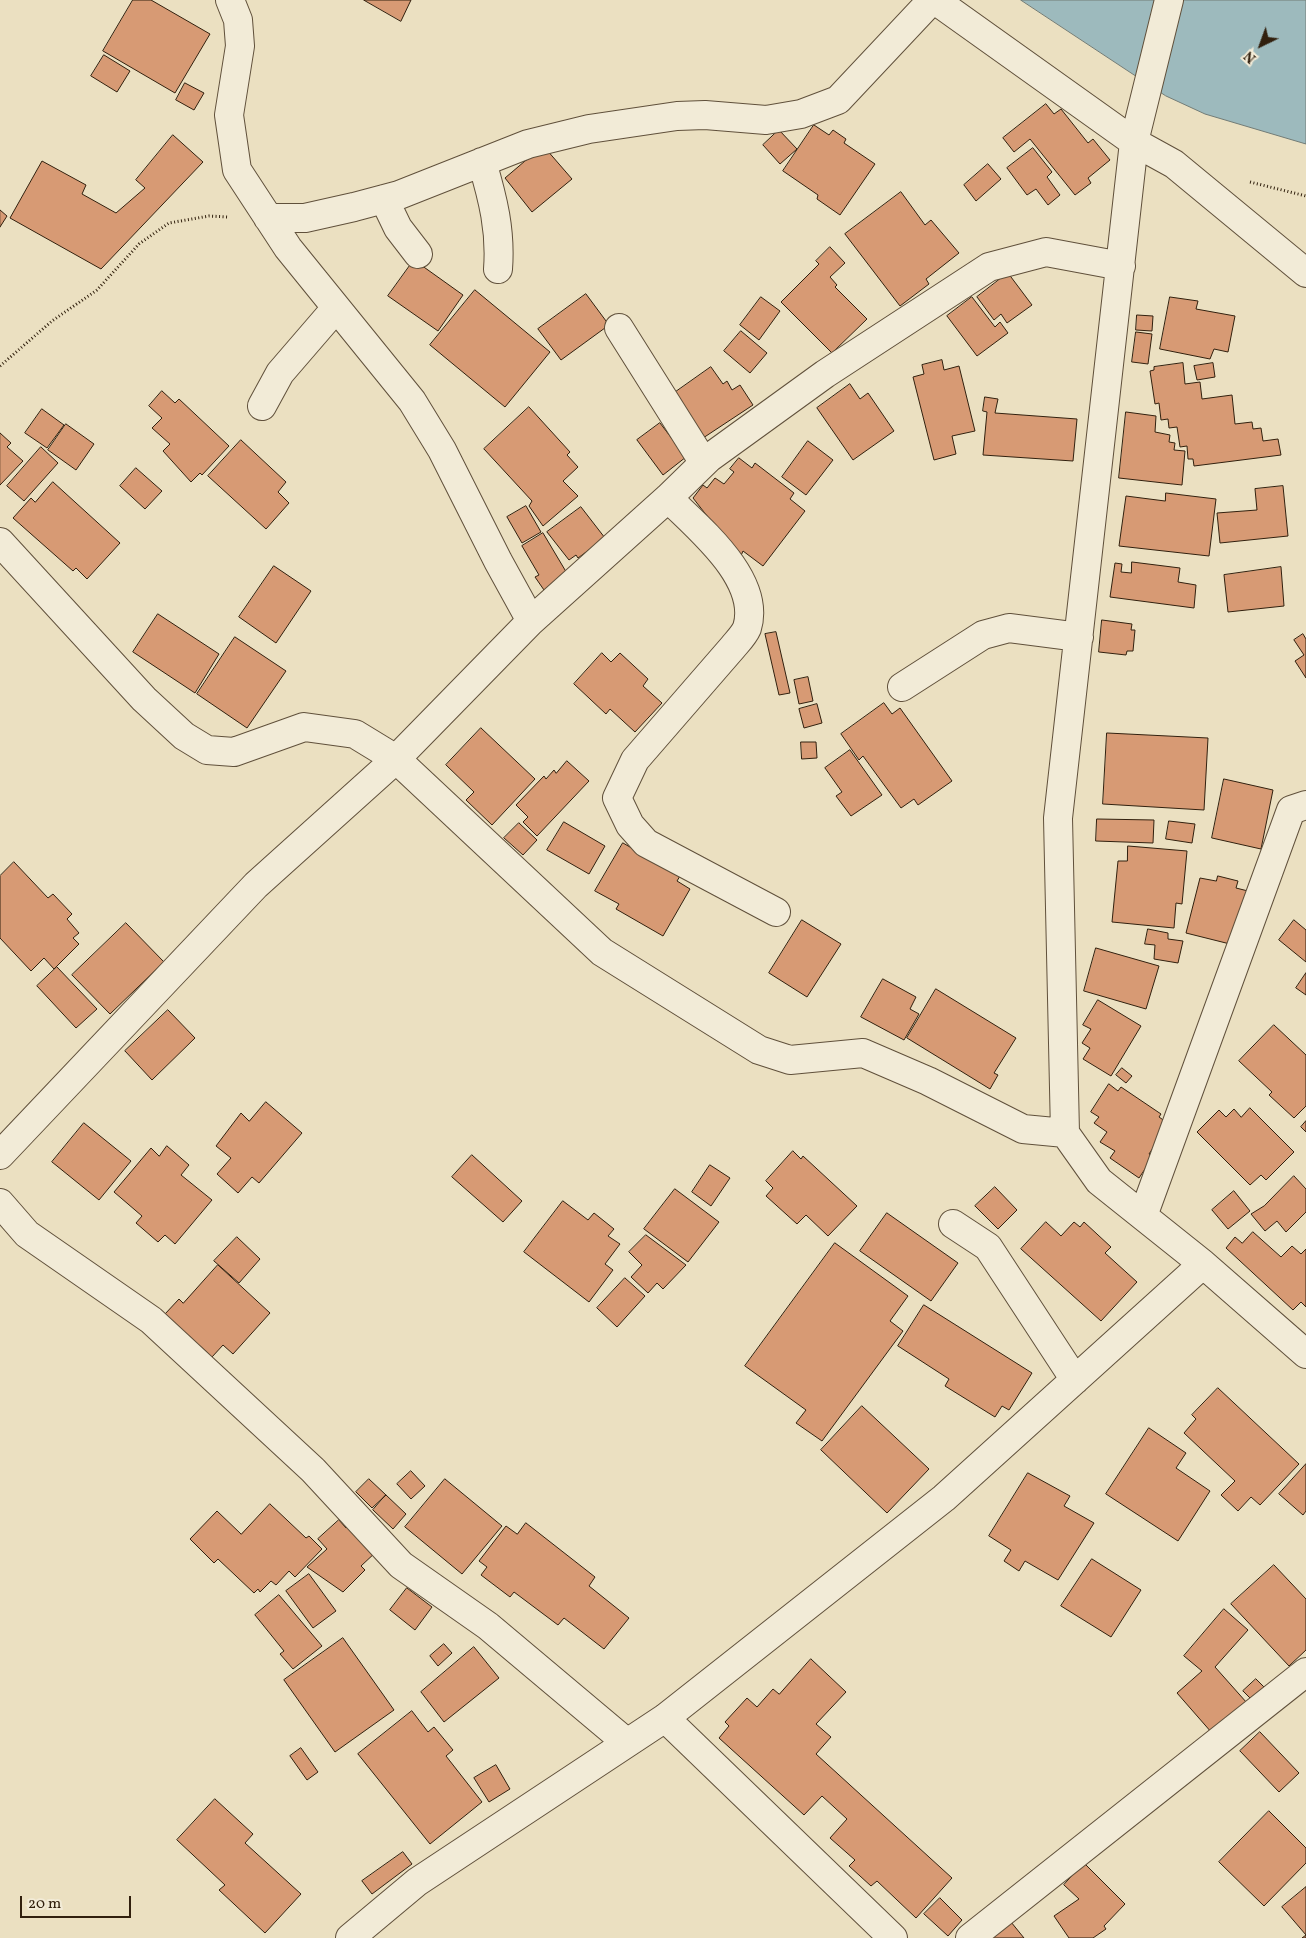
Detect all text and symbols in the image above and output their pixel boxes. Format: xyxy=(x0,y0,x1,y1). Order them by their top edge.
north arrow xyxy=(1236,20,1286,70)
text: N xyxy=(1240,46,1261,67)
scale bar xyxy=(22,1886,134,1918)
text: 20 m xyxy=(28,1894,61,1915)

